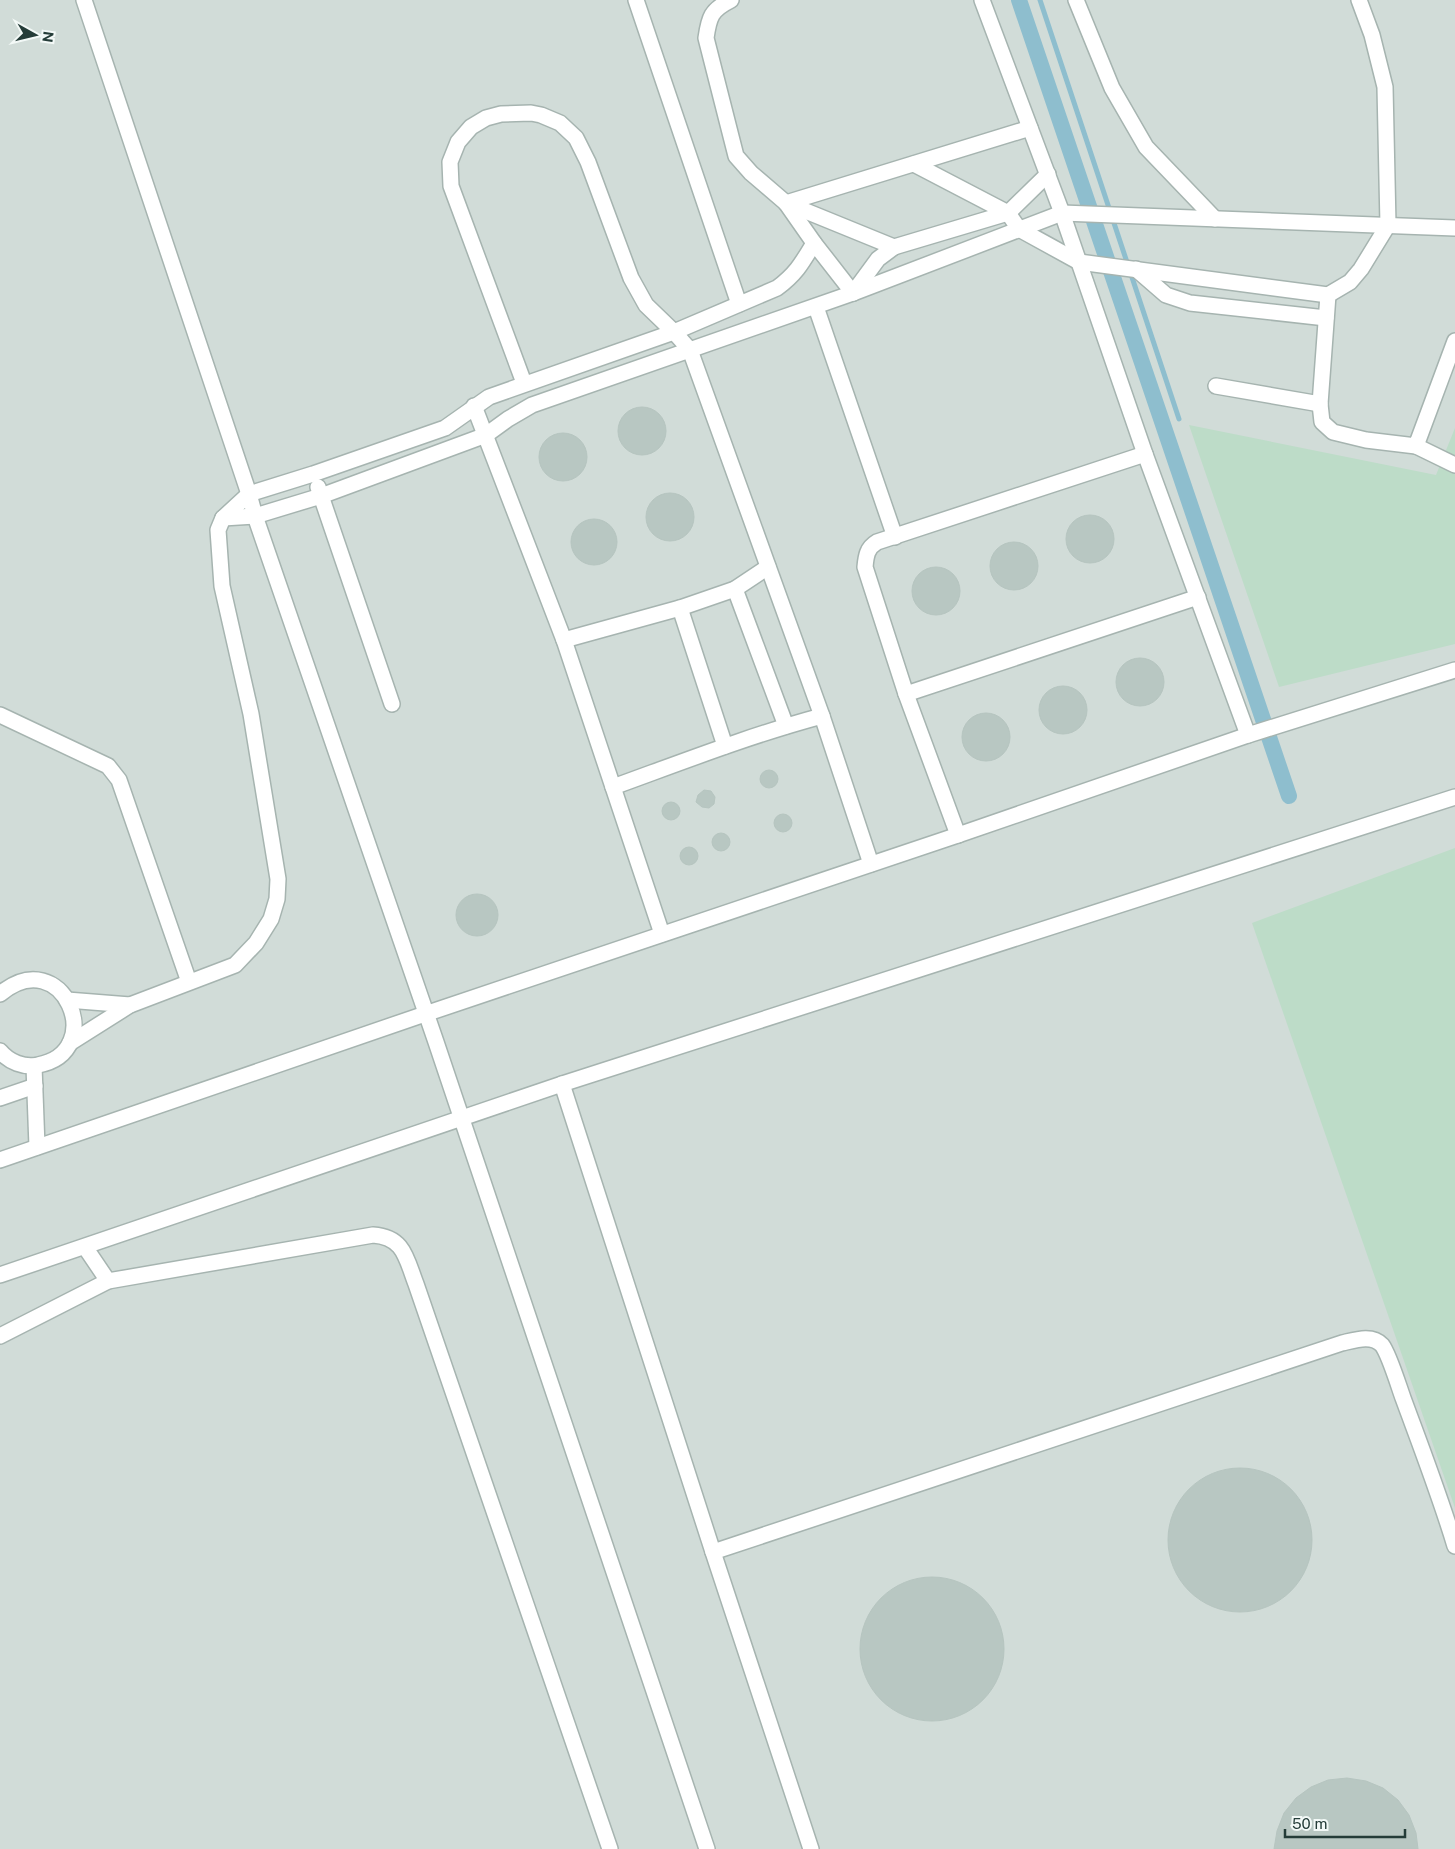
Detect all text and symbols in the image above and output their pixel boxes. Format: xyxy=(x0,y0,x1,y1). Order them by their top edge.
north arrow xyxy=(10,10,60,60)
text: N xyxy=(39,30,57,43)
scale bar xyxy=(1285,1806,1405,1838)
text: 50 m xyxy=(1292,1815,1327,1832)

